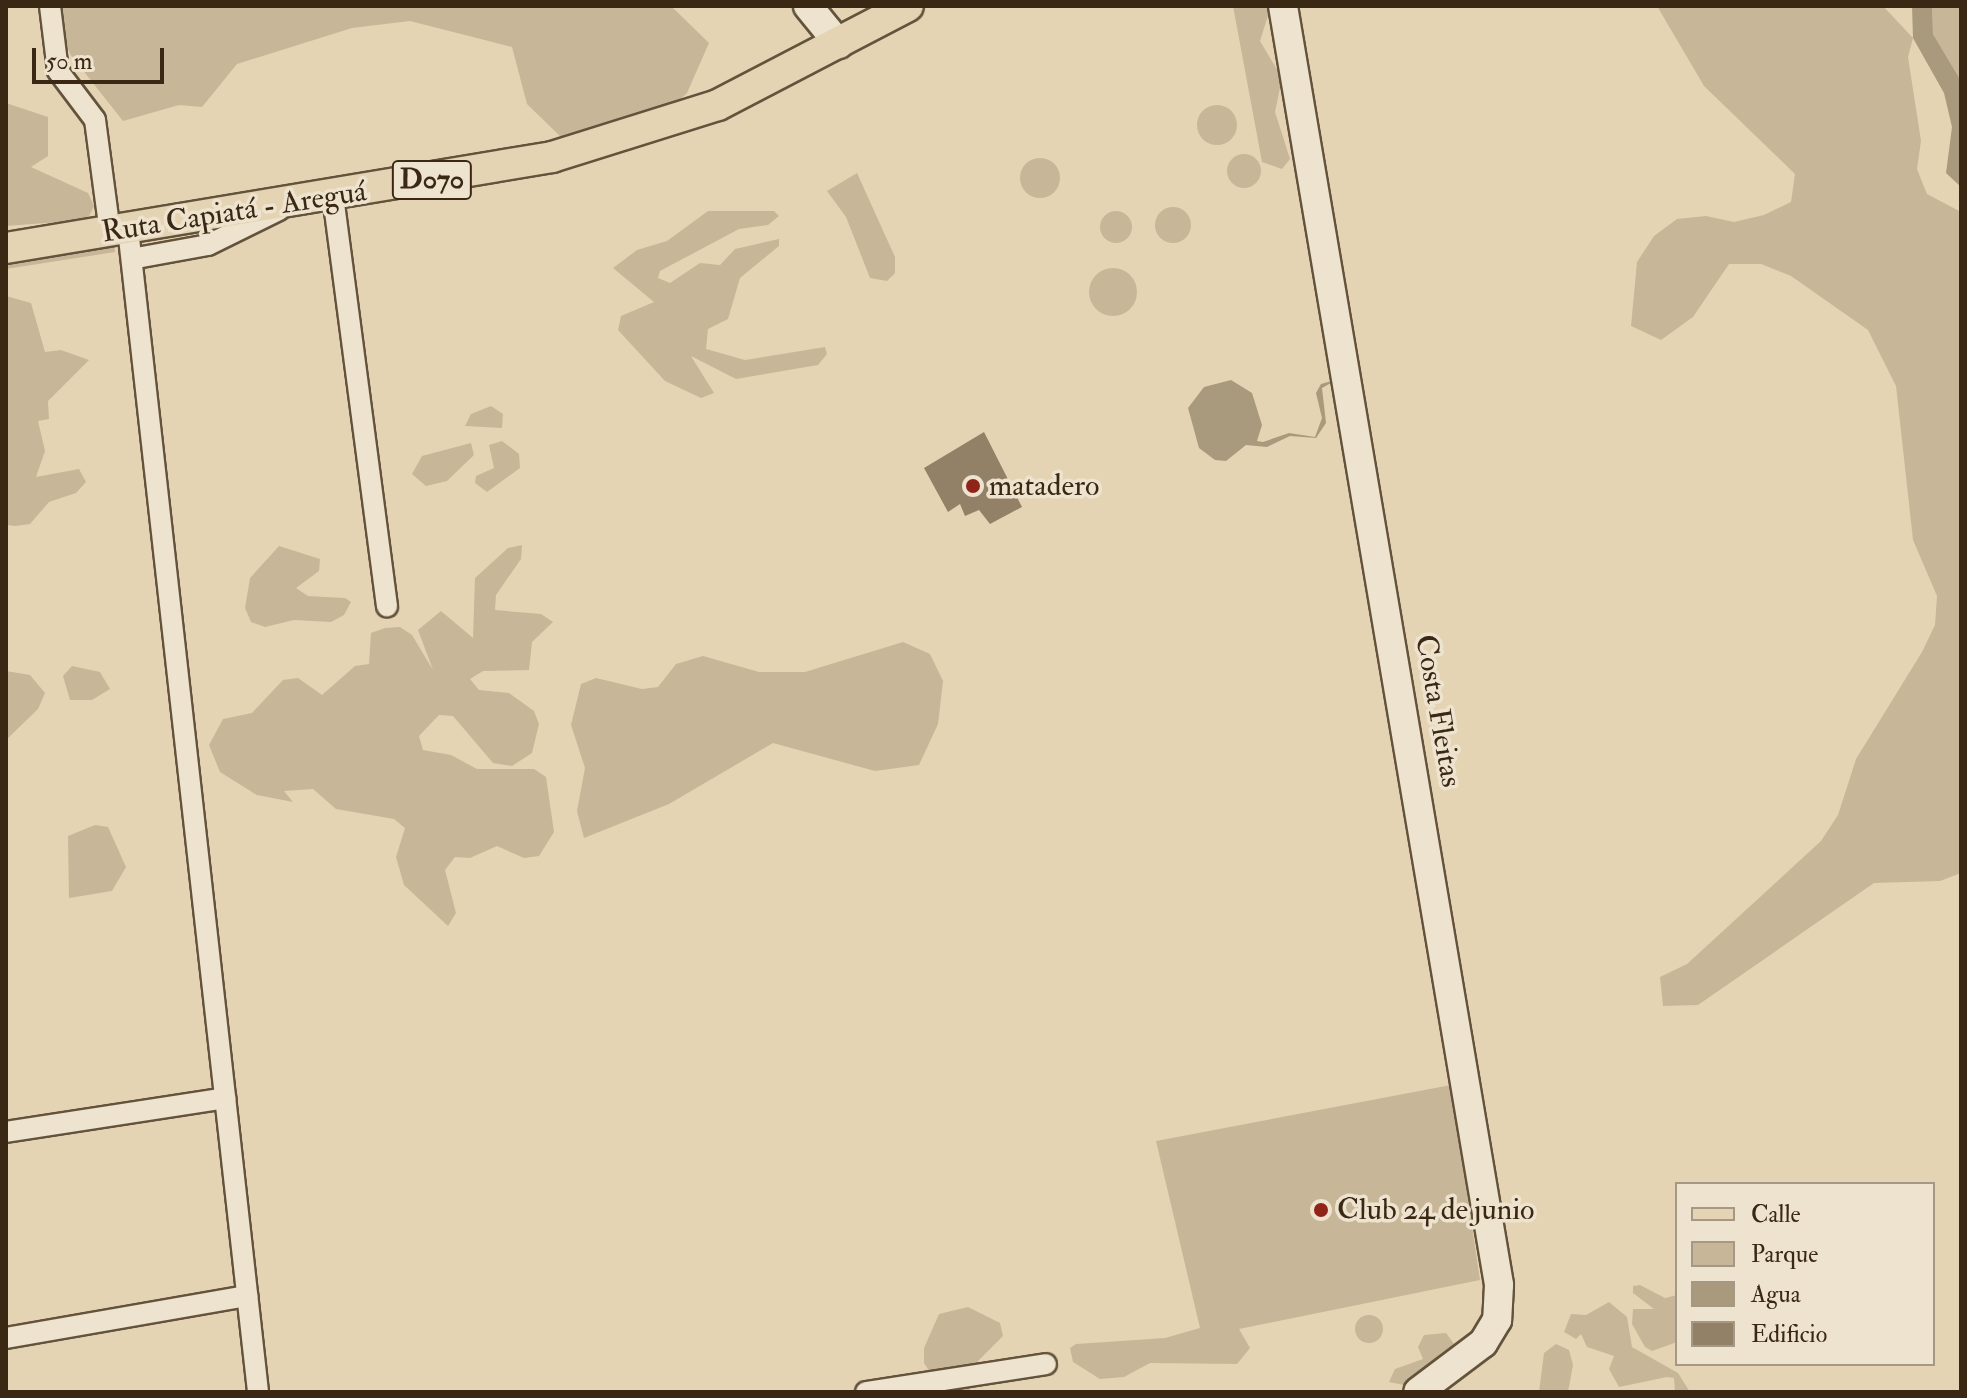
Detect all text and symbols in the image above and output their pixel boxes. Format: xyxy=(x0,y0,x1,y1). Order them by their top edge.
scale bar xyxy=(36,32,168,82)
text: 50 m xyxy=(46,46,92,77)
road number: D070 xyxy=(390,156,474,204)
street label: Ruta Capiatá - Areguá xyxy=(99,173,369,251)
place label: matadero xyxy=(989,468,1099,504)
marker: matadero xyxy=(964,477,982,495)
street label: Costa Fleitas xyxy=(1407,632,1469,790)
legend xyxy=(1675,1182,1935,1366)
place label: Club 24 de junio xyxy=(1337,1192,1535,1228)
text: Calle xyxy=(1751,1199,1801,1230)
marker: Club 24 de junio xyxy=(1312,1201,1330,1219)
text: Parque xyxy=(1751,1239,1818,1270)
text: Agua xyxy=(1751,1279,1801,1310)
text: Edificio xyxy=(1751,1319,1827,1350)

